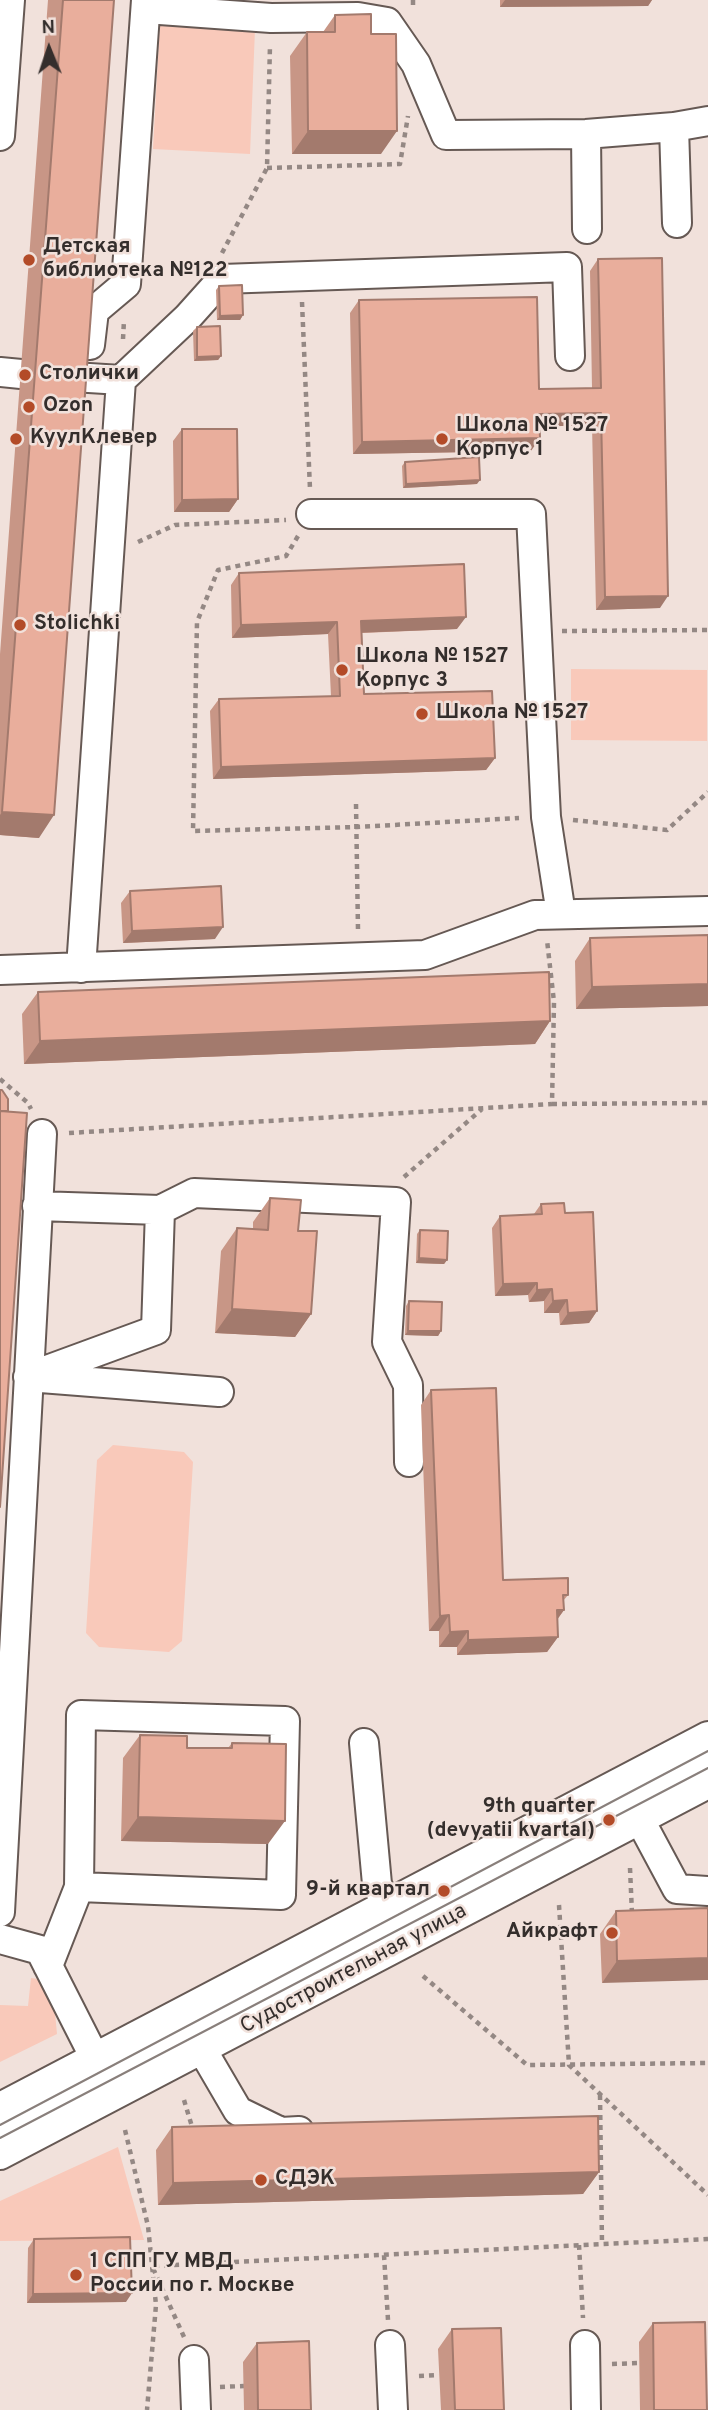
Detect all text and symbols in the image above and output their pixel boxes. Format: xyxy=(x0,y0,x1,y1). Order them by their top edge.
north arrow xyxy=(14,14,84,84)
text: N xyxy=(41,16,56,40)
place label: Детская библиотека №122 xyxy=(43,235,228,285)
marker: Детская библиотека №122 xyxy=(21,252,37,268)
place label: Столички xyxy=(39,362,139,388)
marker: Столички xyxy=(17,367,33,383)
place label: Ozon xyxy=(43,394,93,420)
marker: Ozon xyxy=(21,399,37,415)
place label: Школа № 1527 Корпус 1 xyxy=(456,414,608,464)
place label: КуулКлевер xyxy=(30,426,157,452)
marker: КуулКлевер xyxy=(8,431,24,447)
marker: Школа № 1527 Корпус 1 xyxy=(434,431,450,447)
place label: Stolichki xyxy=(34,612,120,638)
marker: Stolichki xyxy=(12,617,28,633)
place label: Школа № 1527 Корпус 3 xyxy=(356,645,508,695)
marker: Школа № 1527 Корпус 3 xyxy=(334,662,350,678)
place label: Школа № 1527 xyxy=(436,701,588,727)
marker: Школа № 1527 xyxy=(414,706,430,722)
place label: 9th quarter (devyatii kvartal) xyxy=(427,1795,595,1845)
marker: 9th quarter (devyatii kvartal) xyxy=(601,1812,617,1828)
place label: 9-й квартал xyxy=(306,1878,430,1904)
marker: 9-й квартал xyxy=(436,1883,452,1899)
street label: Судостроительная улица xyxy=(237,1900,471,2040)
place label: Айкрафт xyxy=(506,1920,598,1946)
marker: Айкрафт xyxy=(604,1925,620,1941)
place label: СДЭК xyxy=(275,2167,335,2193)
marker: СДЭК xyxy=(253,2172,269,2188)
place label: 1 СПП ГУ МВД России по г. Москве xyxy=(90,2250,295,2300)
marker: 1 СПП ГУ МВД России по г. Москве xyxy=(68,2267,84,2283)

